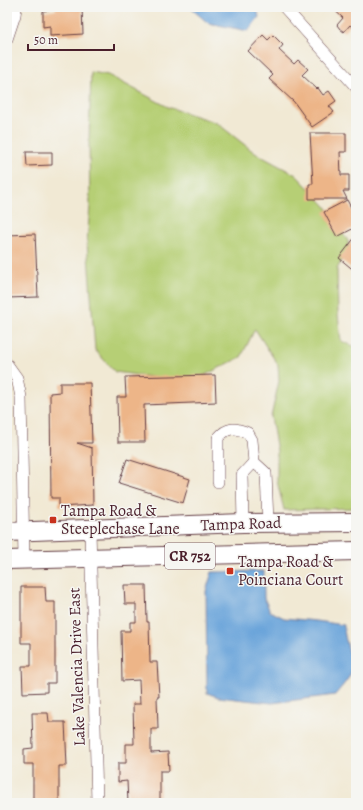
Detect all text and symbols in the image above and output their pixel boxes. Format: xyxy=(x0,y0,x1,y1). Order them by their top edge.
scale bar xyxy=(28,26,114,52)
text: 50 m xyxy=(34,32,58,48)
place label: Tampa Road & Steeplechase Lane xyxy=(61,500,180,540)
street label: Tampa Road xyxy=(200,512,282,536)
marker: Tampa Road & Steeplechase Lane xyxy=(48,515,58,525)
road number: CR 752 xyxy=(165,543,215,569)
place label: Tampa Road & Poinciana Court xyxy=(238,551,343,591)
marker: Tampa Road & Poinciana Court xyxy=(225,566,235,576)
street label: Lake Valencia Drive East xyxy=(63,587,91,747)

